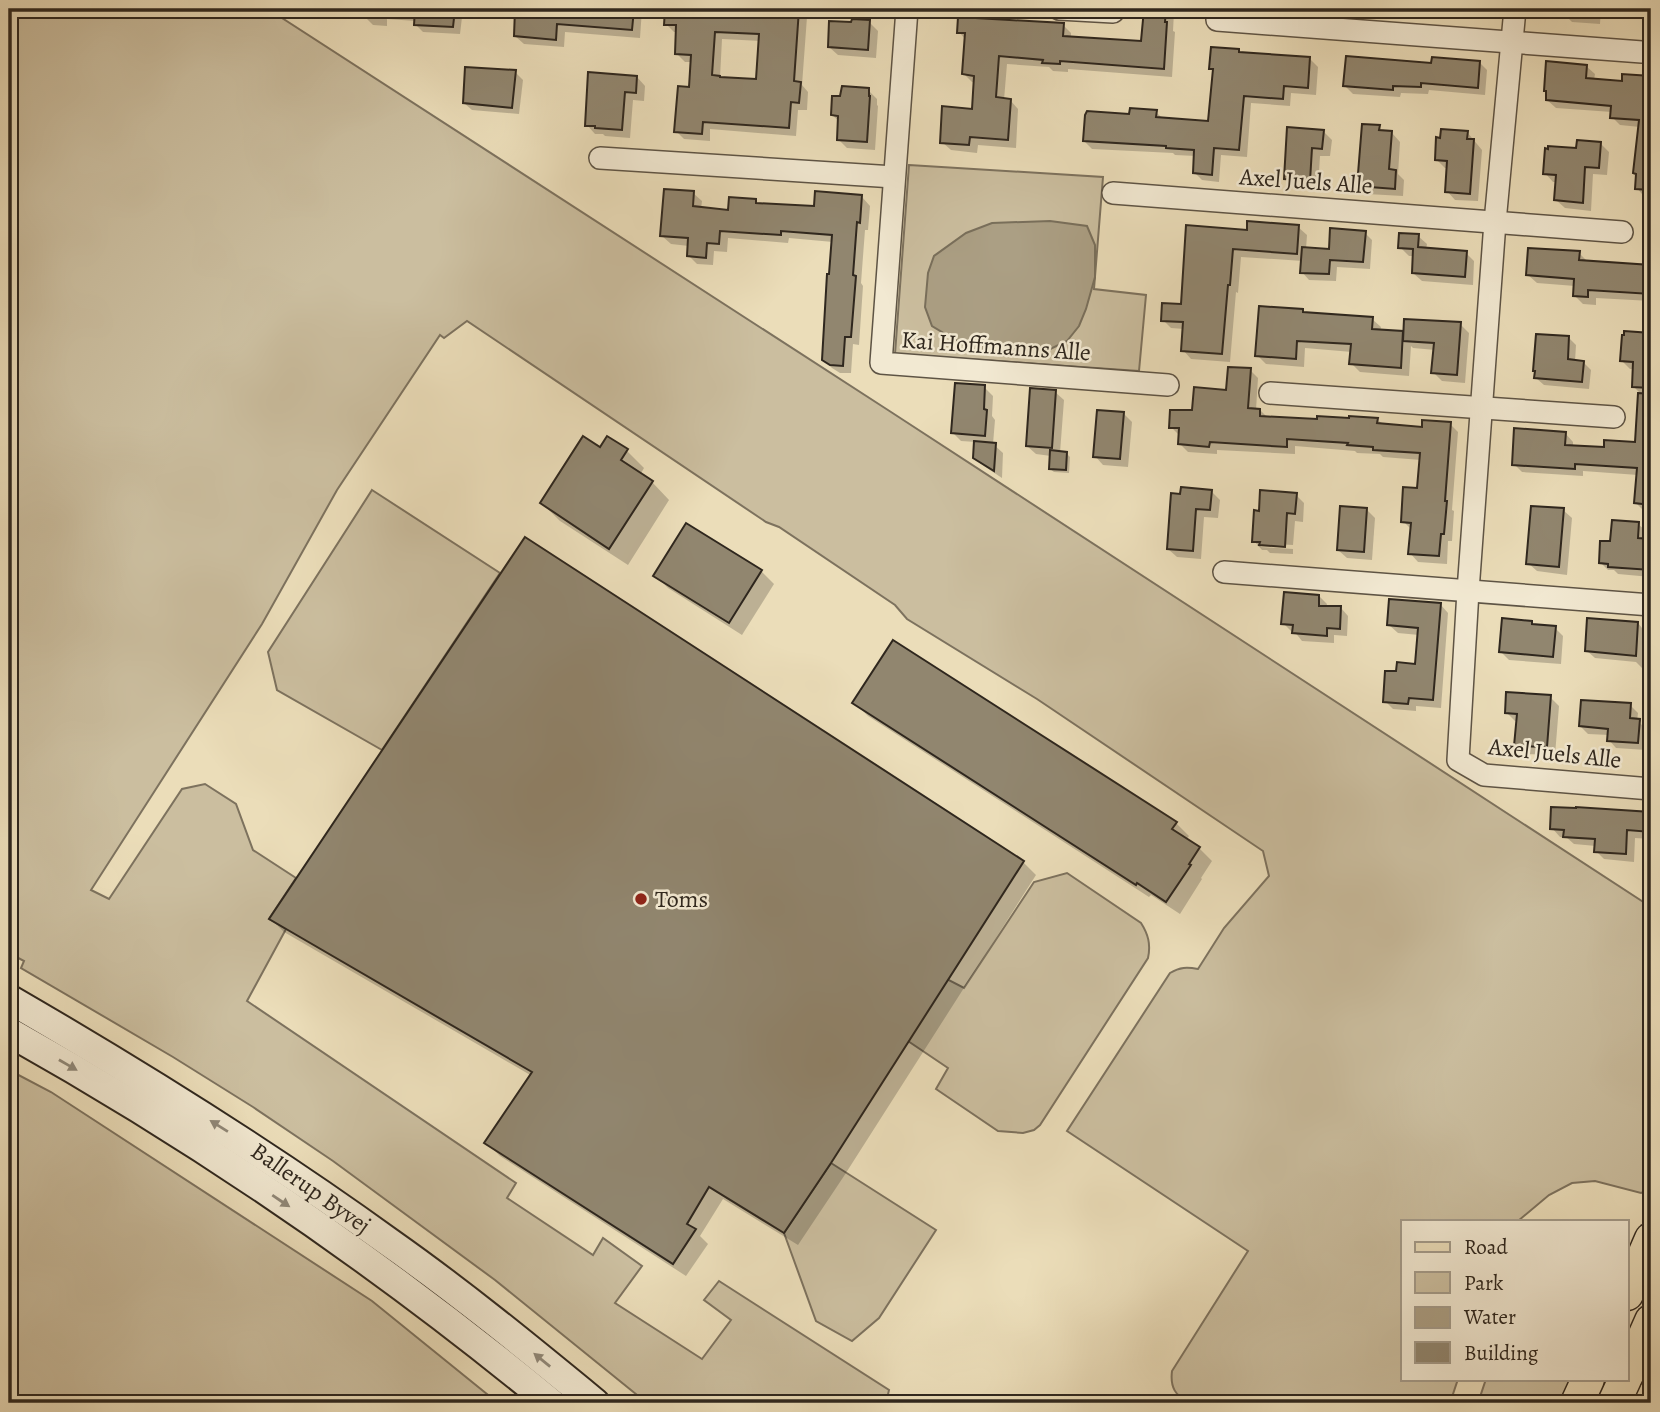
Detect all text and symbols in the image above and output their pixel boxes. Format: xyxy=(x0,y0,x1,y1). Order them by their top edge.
street label: Axel Juels Alle xyxy=(1237,160,1374,202)
street label: Kai Hoffmanns Alle xyxy=(900,323,1092,369)
street label: Axel Juels Alle xyxy=(1486,730,1623,776)
place label: Toms xyxy=(655,883,708,915)
marker: Toms xyxy=(633,891,649,907)
one-way arrow xyxy=(59,1059,78,1072)
one-way arrow xyxy=(210,1120,229,1133)
street label: Ballerup Byvej xyxy=(245,1135,377,1241)
one-way arrow xyxy=(271,1194,291,1207)
legend xyxy=(1401,1220,1628,1380)
text: Road xyxy=(1464,1233,1508,1261)
text: Park xyxy=(1464,1269,1504,1297)
text: Water xyxy=(1463,1303,1516,1331)
text: Building xyxy=(1464,1339,1539,1367)
one-way arrow xyxy=(534,1353,551,1368)

